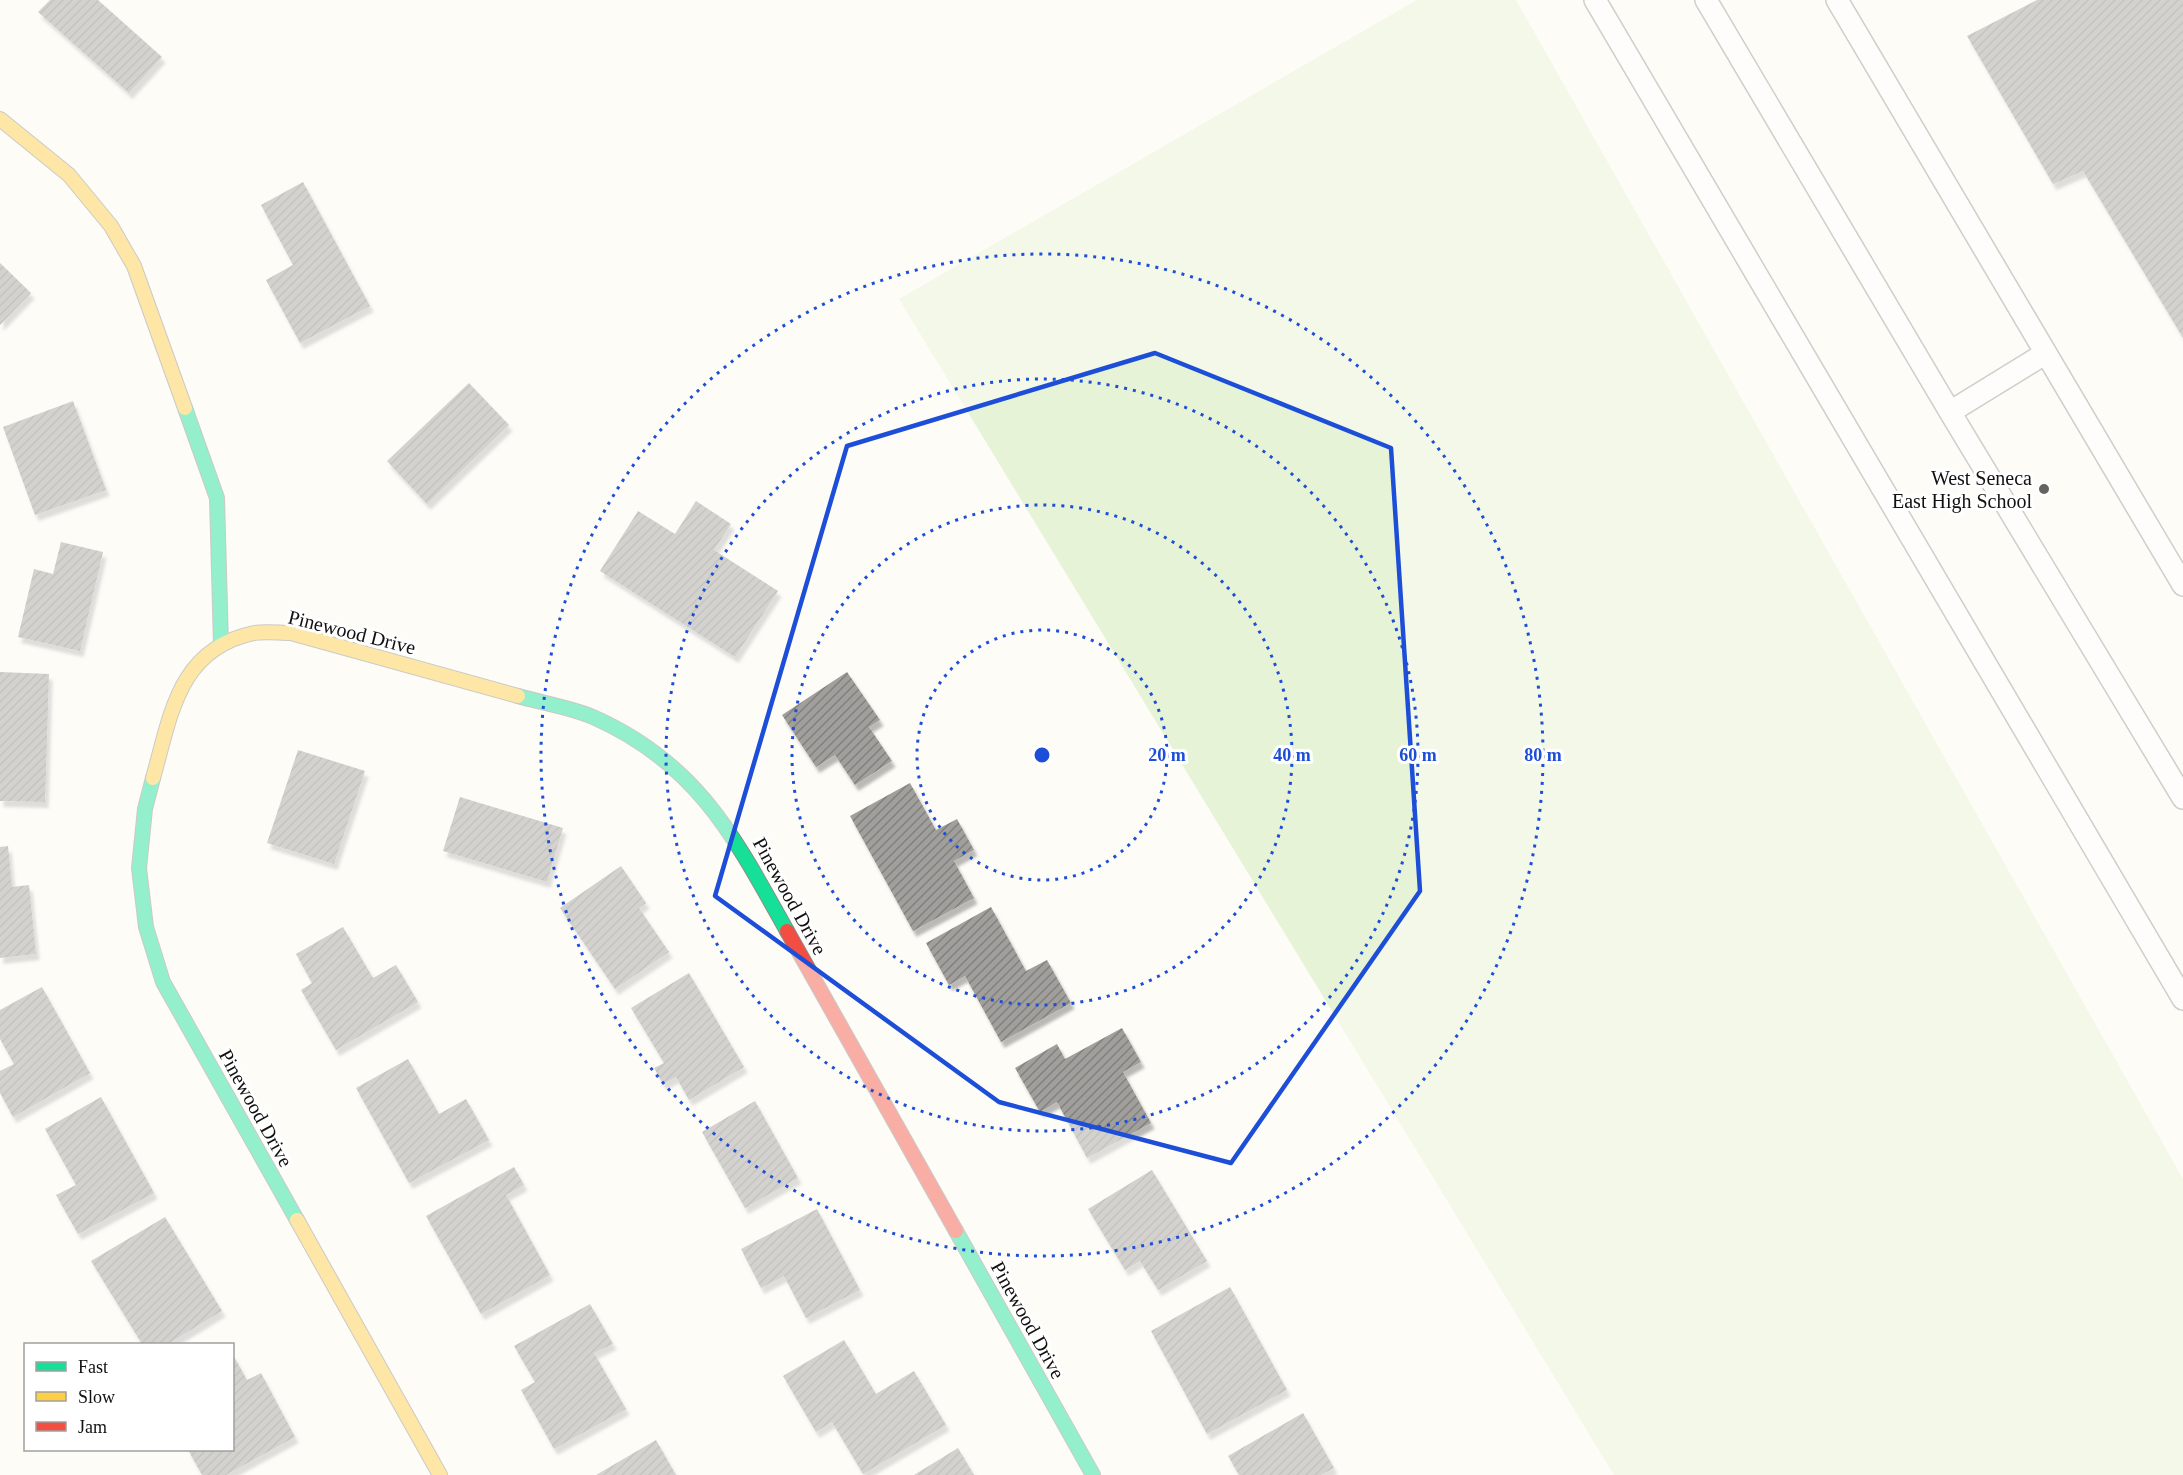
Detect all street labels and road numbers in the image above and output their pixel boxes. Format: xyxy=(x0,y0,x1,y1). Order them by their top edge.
street label: Pinewood Drive xyxy=(286,606,418,658)
street label: Pinewood Drive xyxy=(749,834,831,959)
street label: Pinewood Drive xyxy=(215,1046,297,1171)
street label: Pinewood Drive xyxy=(987,1258,1069,1383)

